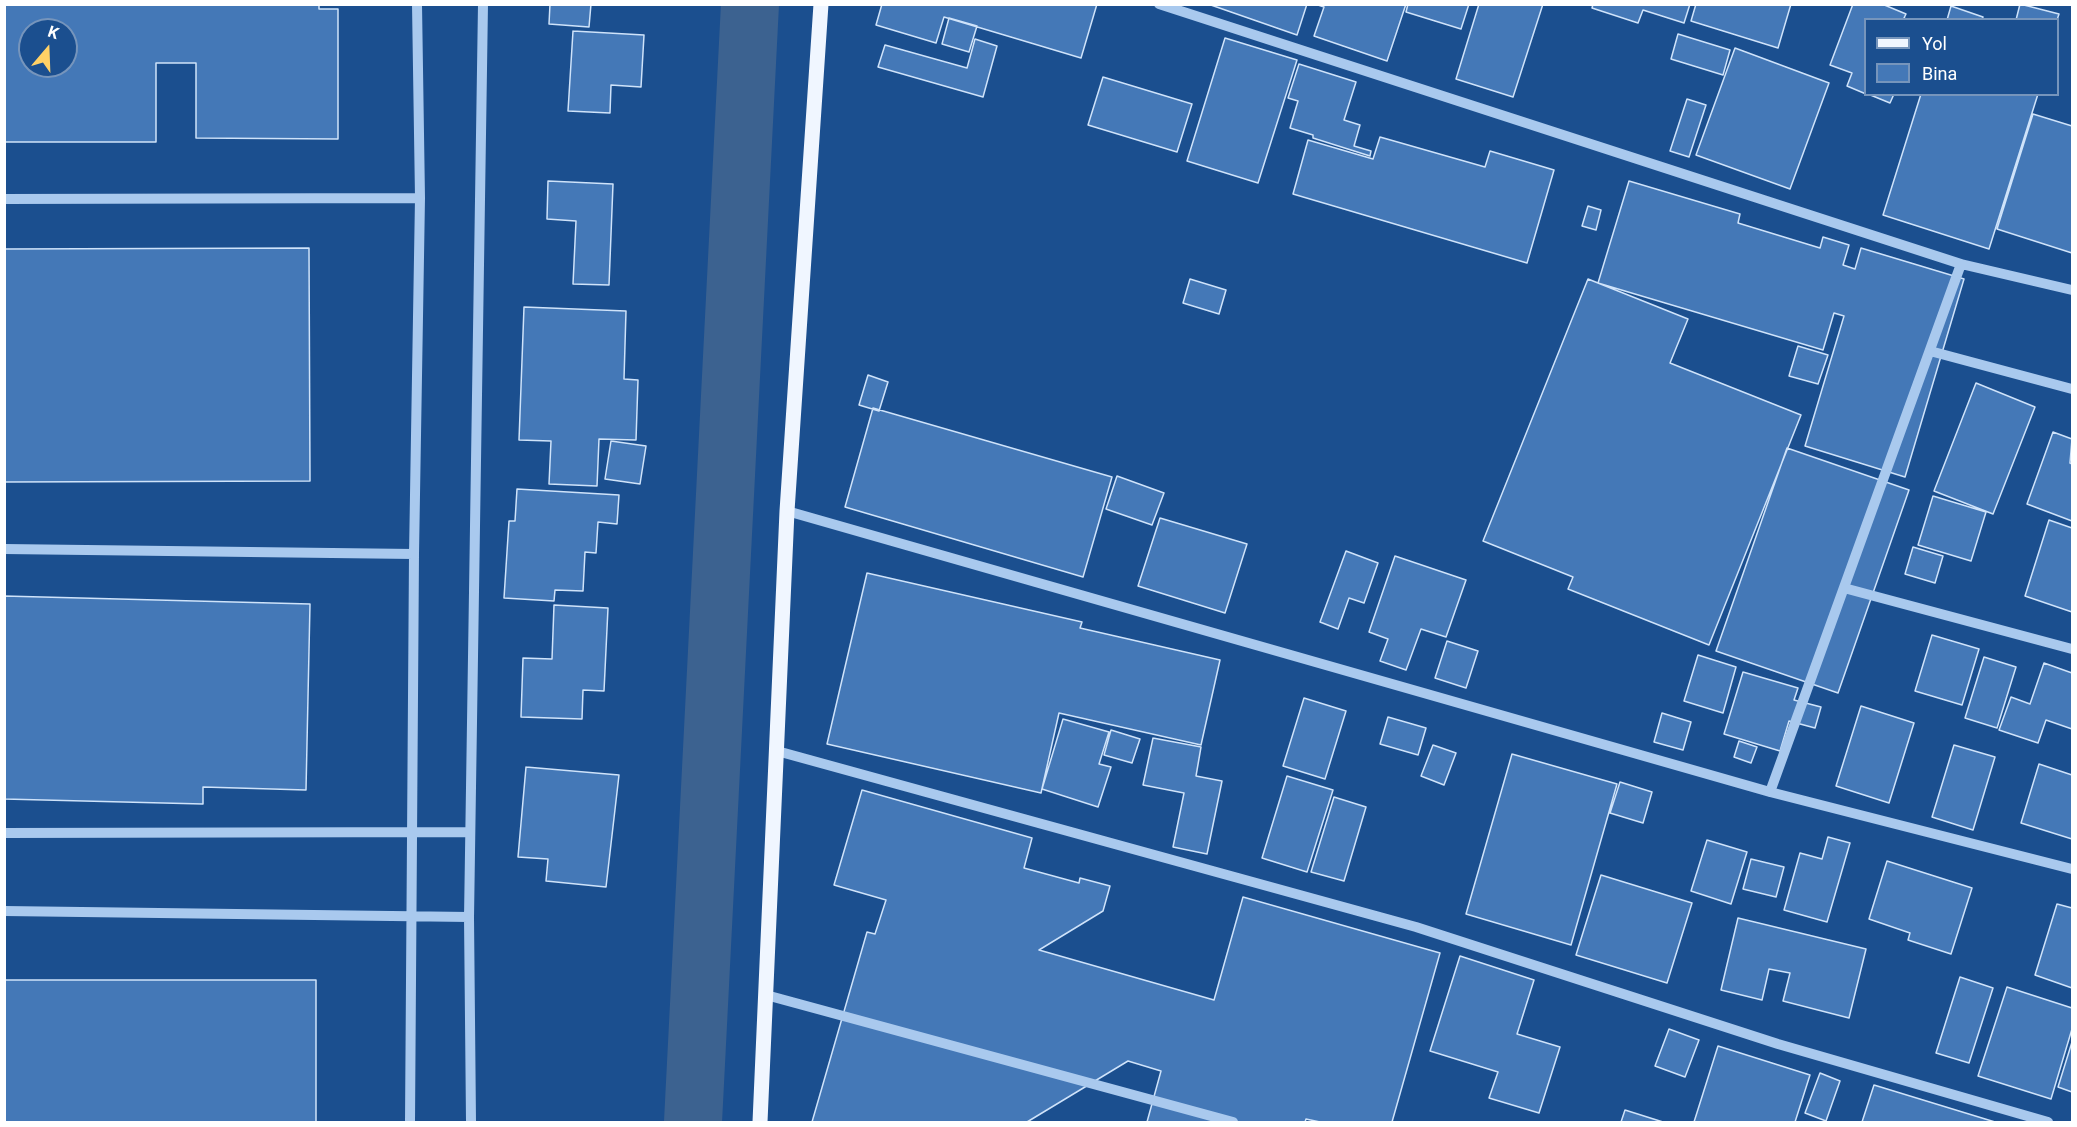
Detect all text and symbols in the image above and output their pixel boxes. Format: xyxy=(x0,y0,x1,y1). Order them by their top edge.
north arrow xyxy=(18,18,78,78)
legend xyxy=(1864,18,2059,96)
text: K xyxy=(45,22,61,43)
text: Yol xyxy=(1922,33,1947,54)
text: Bina xyxy=(1922,63,1957,84)

